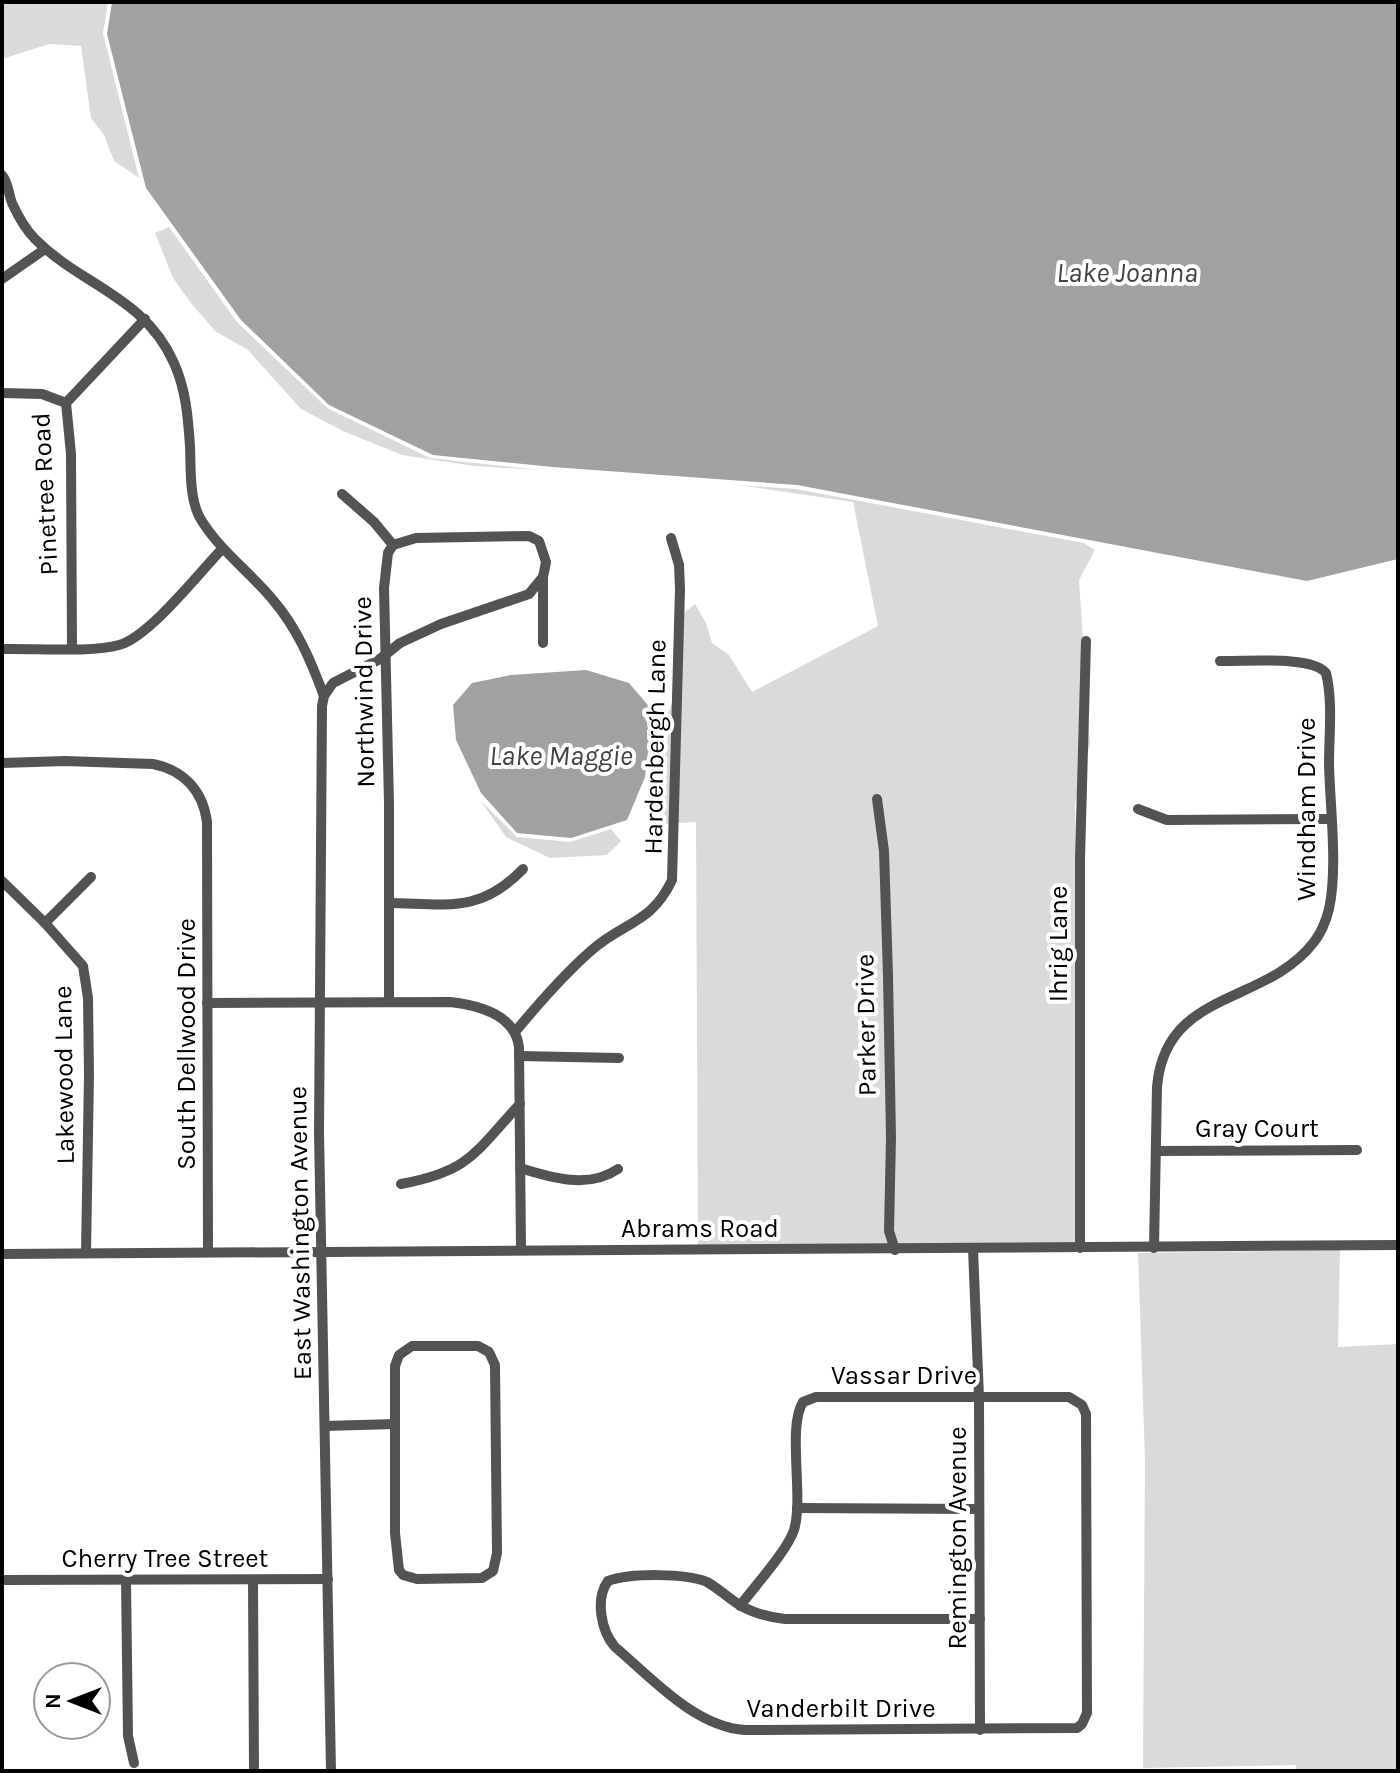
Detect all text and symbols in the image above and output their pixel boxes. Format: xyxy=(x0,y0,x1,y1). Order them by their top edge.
water label: Lake Joanna xyxy=(1056,256,1198,289)
street label: Pinetree Road xyxy=(25,412,65,576)
street label: Northwind Drive xyxy=(347,596,381,788)
street label: Hardenbergh Lane xyxy=(638,639,672,855)
street label: Windham Drive xyxy=(1291,717,1322,901)
water label: Lake Maggie xyxy=(489,739,633,772)
street label: Ihrig Lane xyxy=(1043,886,1074,1002)
street label: South Dellwood Drive xyxy=(171,918,202,1170)
street label: Parker Drive xyxy=(849,954,883,1096)
street label: Lakewood Lane xyxy=(47,985,81,1165)
street label: East Washington Avenue xyxy=(282,1086,318,1380)
street label: Gray Court xyxy=(1195,1113,1319,1144)
street label: Abrams Road xyxy=(621,1213,779,1244)
street label: Vassar Drive xyxy=(831,1360,977,1391)
street label: Remington Avenue xyxy=(942,1426,973,1650)
street label: Cherry Tree Street xyxy=(62,1543,269,1574)
north arrow xyxy=(32,1661,112,1741)
text: N xyxy=(40,1693,66,1709)
street label: Vanderbilt Drive xyxy=(746,1693,936,1724)

